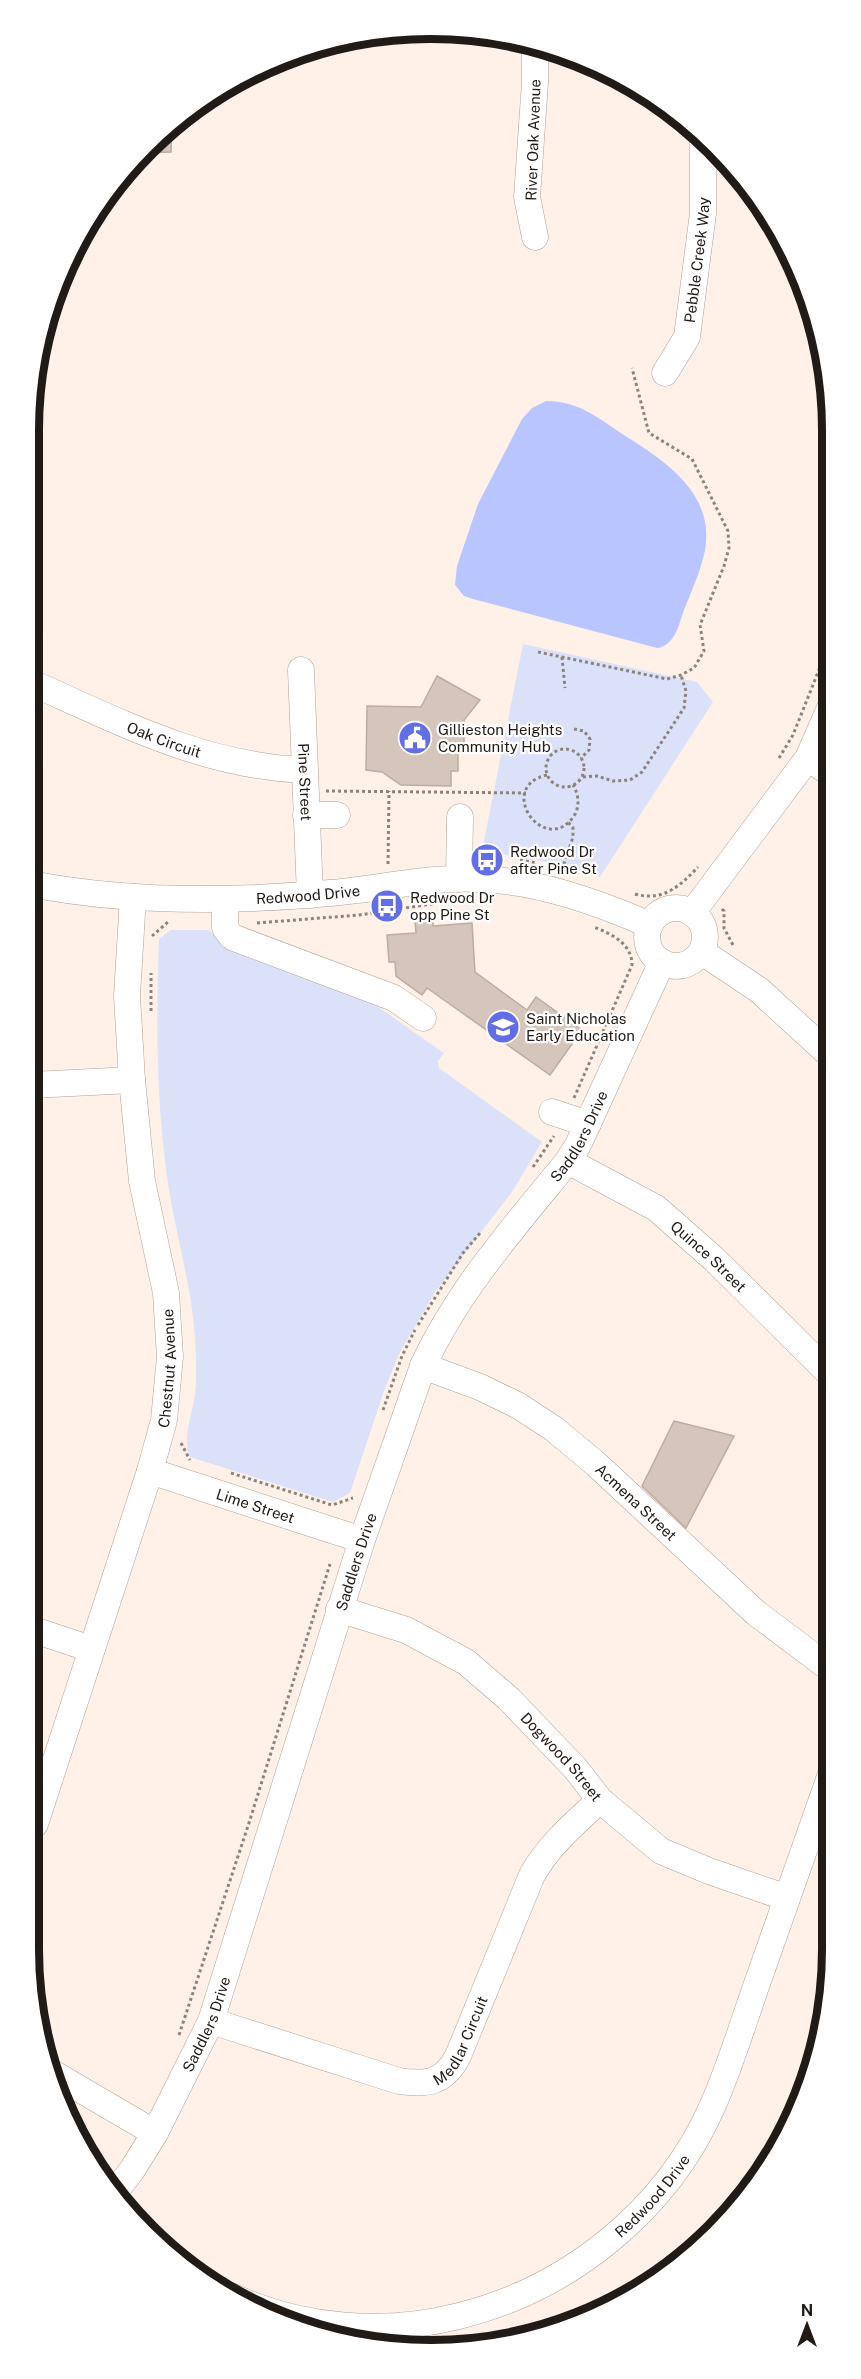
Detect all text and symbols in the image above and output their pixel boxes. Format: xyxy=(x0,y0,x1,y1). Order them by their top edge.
street label: River Oak Avenue xyxy=(522,79,544,201)
street label: Pebble Creek Way xyxy=(680,197,712,324)
street label: Oak Circuit xyxy=(125,718,203,760)
public building icon: Gillieston Heights Community Hub xyxy=(397,720,433,756)
place label: Gillieston Heights Community Hub xyxy=(438,721,562,755)
street label: Pine Street xyxy=(295,743,316,821)
bus stop icon: Redwood Dr after Pine St xyxy=(469,842,505,878)
place label: Redwood Dr after Pine St xyxy=(510,843,597,877)
street label: Redwood Drive xyxy=(255,881,361,907)
bus stop icon: Redwood Dr opp Pine St xyxy=(369,888,405,924)
place label: Redwood Dr opp Pine St xyxy=(410,889,495,923)
school or university icon: Saint Nicholas Early Education xyxy=(485,1009,521,1045)
place label: Saint Nicholas Early Education xyxy=(526,1010,635,1044)
street label: Saddlers Drive xyxy=(546,1088,610,1185)
street label: Quince Street xyxy=(668,1217,750,1295)
street label: Chestnut Avenue xyxy=(154,1308,179,1430)
street label: Acmena Street xyxy=(592,1460,681,1544)
street label: Lime Street xyxy=(214,1485,297,1526)
street label: Saddlers Drive xyxy=(332,1511,379,1613)
street label: Dogwood Street xyxy=(518,1709,606,1804)
street label: Saddlers Drive xyxy=(179,1974,233,2074)
street label: Medlar Circuit xyxy=(430,1993,490,2088)
street label: Redwood Drive xyxy=(611,2151,693,2240)
north arrow xyxy=(777,2295,837,2355)
text: N xyxy=(801,2301,813,2320)

